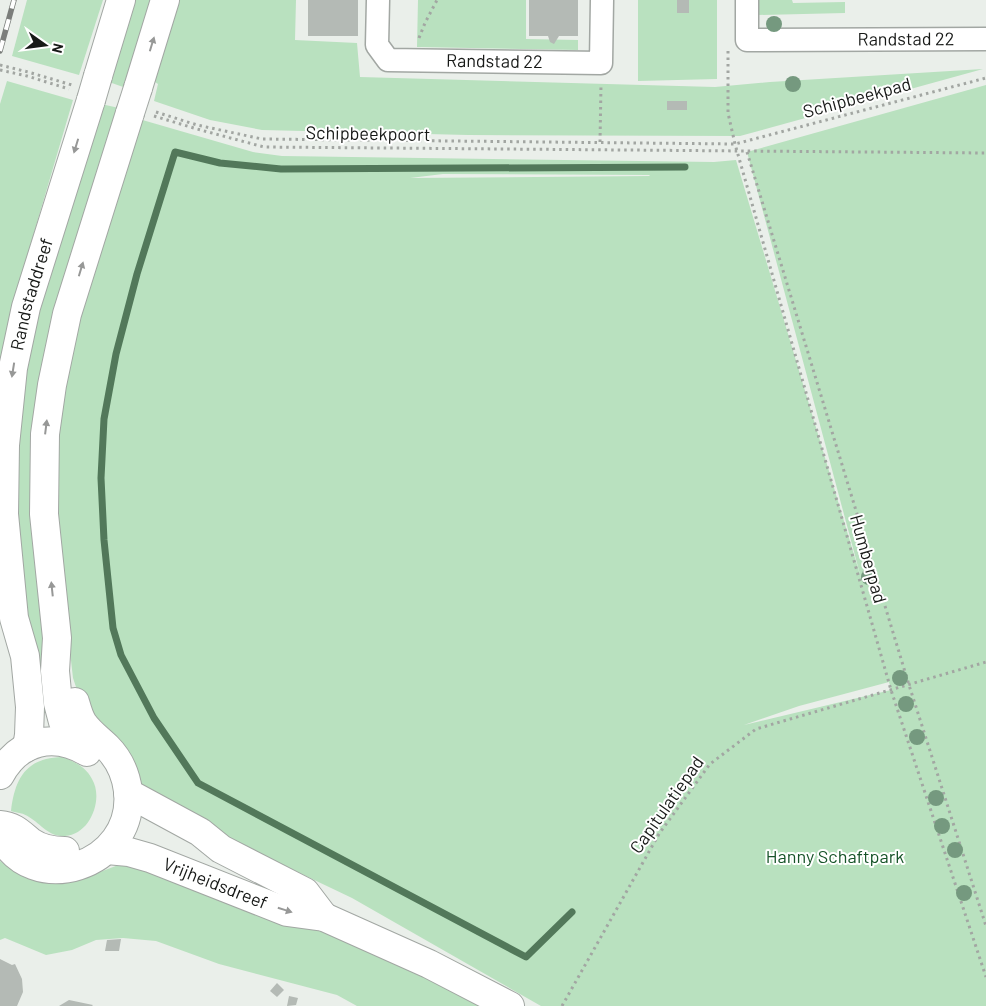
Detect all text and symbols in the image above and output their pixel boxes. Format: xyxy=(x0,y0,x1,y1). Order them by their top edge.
north arrow xyxy=(20,20,70,70)
street label: Randstad 22 xyxy=(858,27,954,50)
one-way arrow xyxy=(148,36,156,51)
text: N xyxy=(49,42,67,55)
street label: Randstad 22 xyxy=(446,49,543,72)
street label: Schipbeekpad xyxy=(800,72,913,122)
street label: Schipbeekpoort xyxy=(305,121,431,145)
one-way arrow xyxy=(72,139,80,154)
street label: Randstaddreef xyxy=(5,235,57,352)
one-way arrow xyxy=(78,262,86,277)
one-way arrow xyxy=(9,362,17,378)
one-way arrow xyxy=(42,419,50,435)
street label: Humberpad xyxy=(846,512,892,606)
one-way arrow xyxy=(48,581,56,597)
street label: Capitulatiepad xyxy=(625,752,708,857)
park label: Hanny Schaftpark xyxy=(766,845,904,867)
street label: Vrijheidsdreef xyxy=(160,852,271,913)
one-way arrow xyxy=(277,906,293,914)

